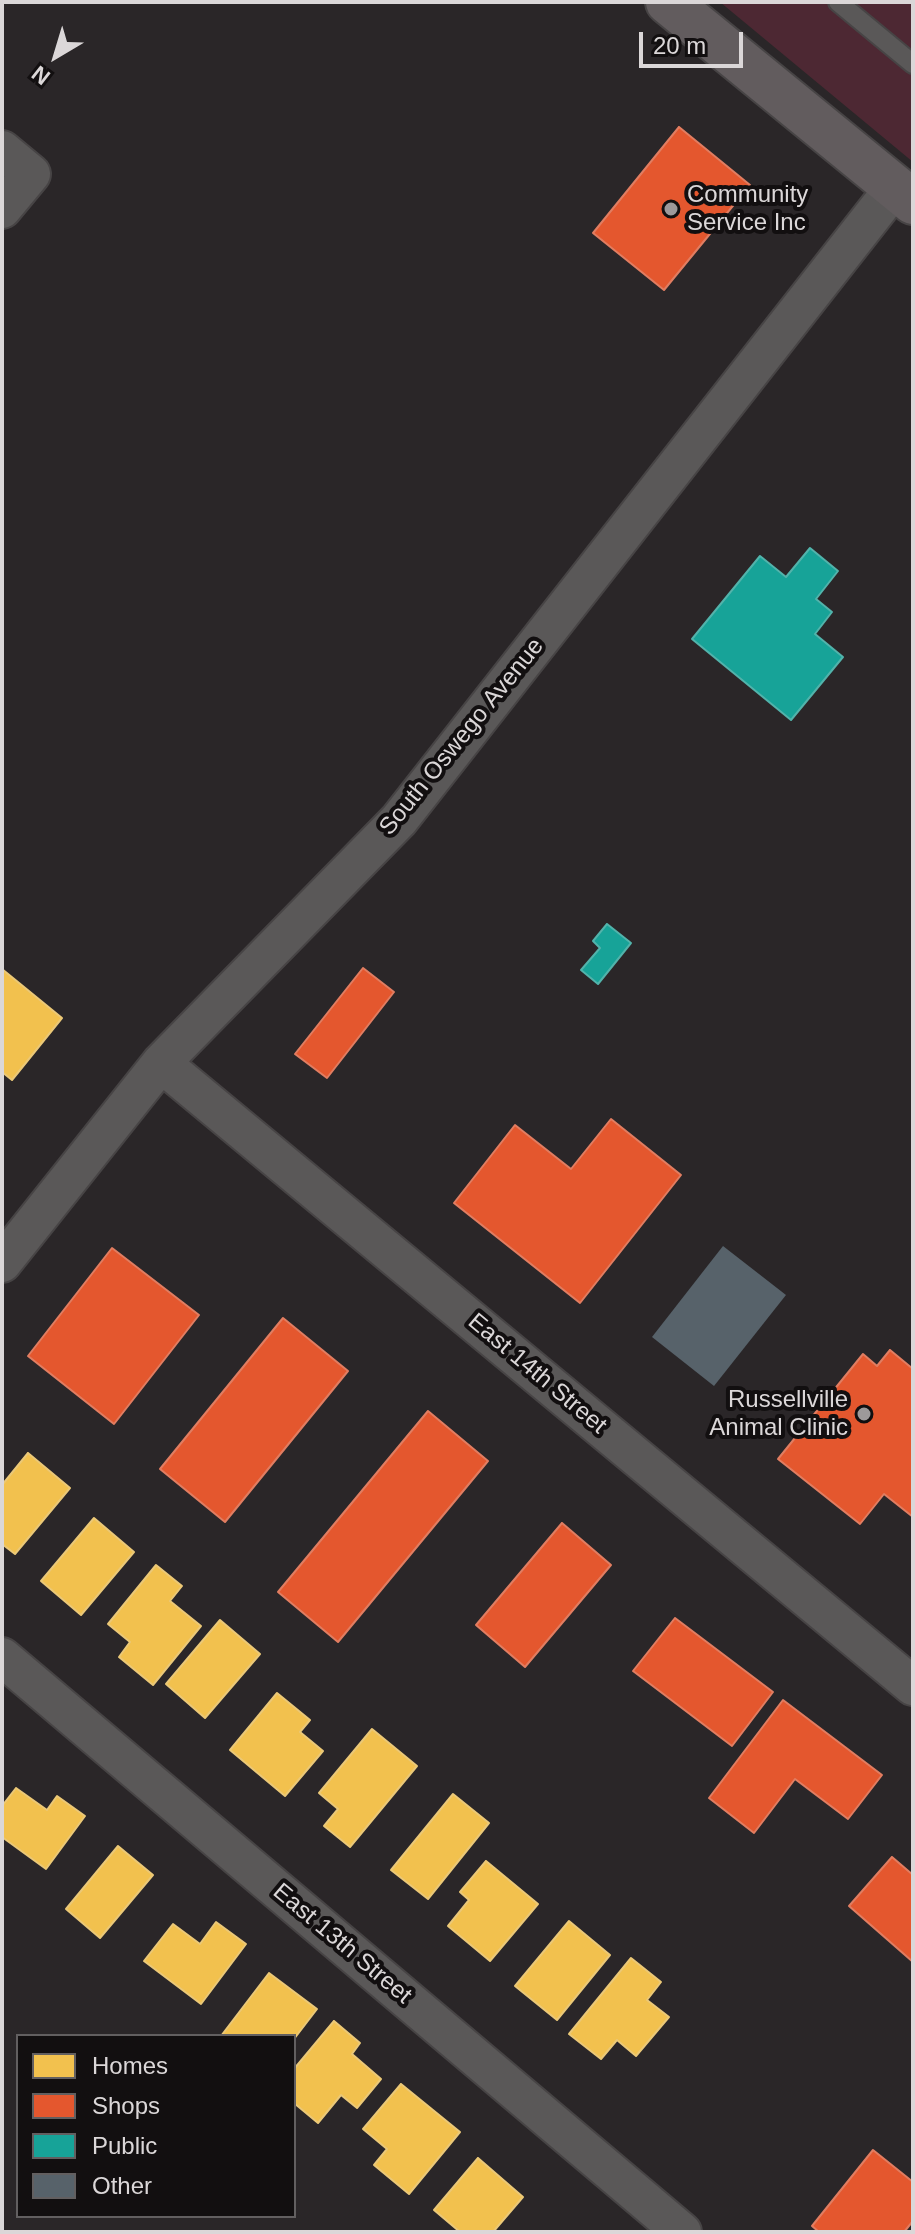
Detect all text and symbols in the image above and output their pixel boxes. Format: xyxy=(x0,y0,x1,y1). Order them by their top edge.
north arrow xyxy=(16,16,96,96)
scale bar xyxy=(643,16,747,66)
text: 20 m xyxy=(653,32,706,59)
text: N xyxy=(27,61,55,90)
place label: Community Service Inc xyxy=(687,181,808,237)
marker: Community Service Inc xyxy=(662,200,680,218)
street label: South Oswego Avenue xyxy=(374,633,550,841)
street label: East 14th Street xyxy=(462,1308,612,1440)
place label: Russellville Animal Clinic xyxy=(709,1386,848,1442)
marker: Russellville Animal Clinic xyxy=(855,1405,873,1423)
street label: East 13th Street xyxy=(267,1878,417,2010)
legend xyxy=(16,2034,296,2218)
text: Homes xyxy=(92,2052,168,2079)
text: Shops xyxy=(92,2092,160,2119)
text: Public xyxy=(92,2132,157,2159)
text: Other xyxy=(92,2172,152,2199)

